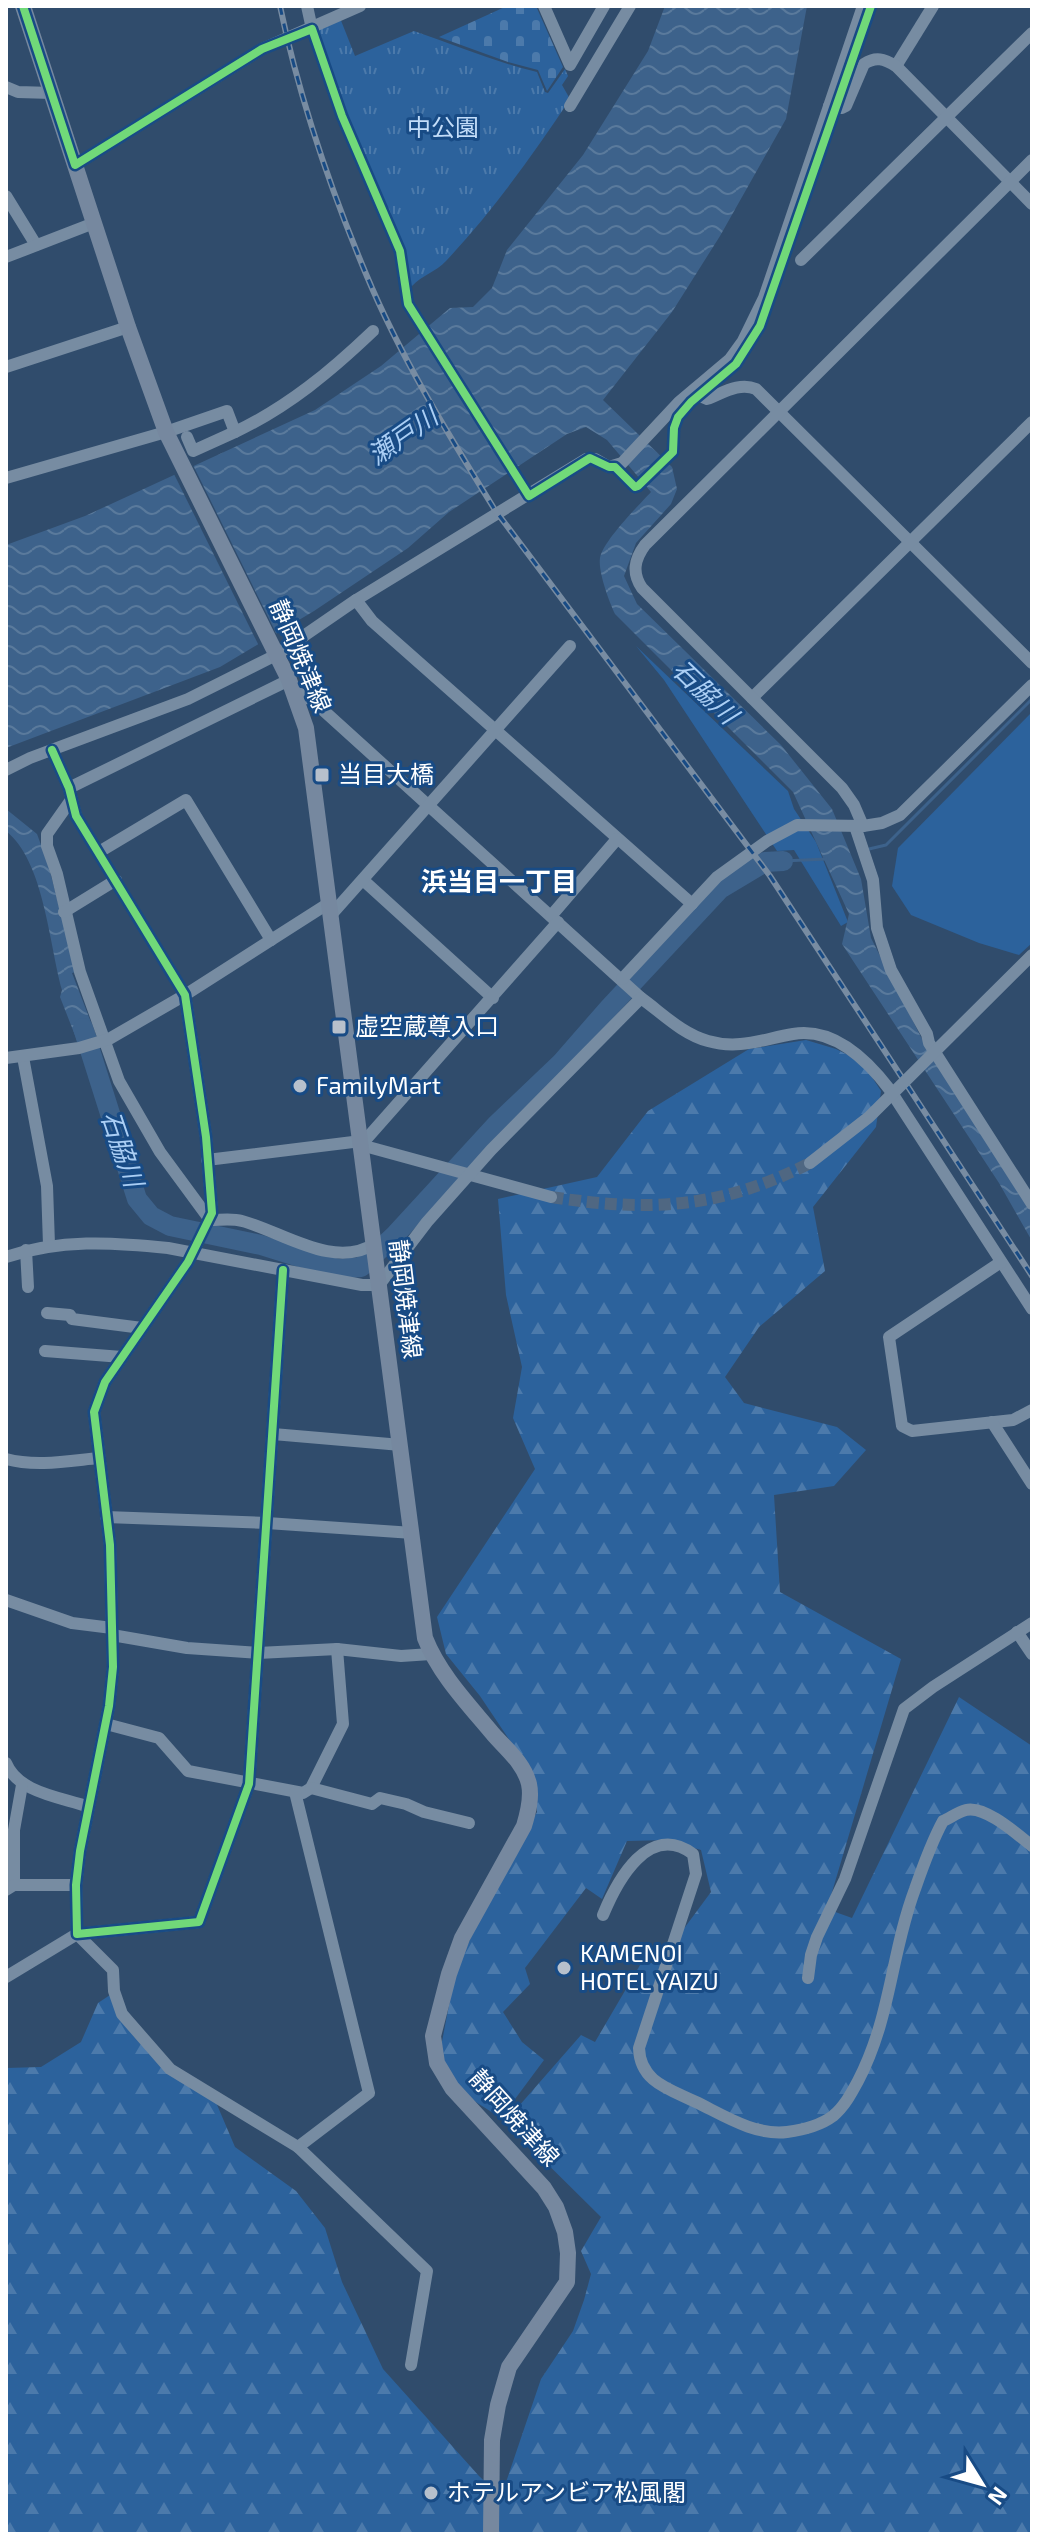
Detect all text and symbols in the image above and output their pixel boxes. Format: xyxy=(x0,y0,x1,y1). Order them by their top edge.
park label: 中公園 xyxy=(407,112,479,141)
water label: 瀬戸川 xyxy=(361,398,445,470)
street label: 静岡焼津線 xyxy=(265,595,338,716)
water label: 石脇川 xyxy=(667,653,747,731)
place label: 当目大橋 xyxy=(338,759,434,788)
marker: 当目大橋 xyxy=(313,766,331,784)
district label: 浜当目一丁目 xyxy=(421,865,577,896)
place label: 虚空蔵尊入口 xyxy=(355,1011,499,1040)
marker: 虚空蔵尊入口 xyxy=(330,1018,348,1036)
place label: FamilyMart xyxy=(316,1070,441,1099)
marker: FamilyMart xyxy=(291,1077,309,1095)
water label: 石脇川 xyxy=(96,1107,152,1193)
street label: 静岡焼津線 xyxy=(385,1237,428,1360)
place label: KAMENOI HOTEL YAIZU xyxy=(580,1938,719,1995)
marker: KAMENOI HOTEL YAIZU xyxy=(555,1959,573,1977)
street label: 静岡焼津線 xyxy=(464,2063,566,2171)
north arrow xyxy=(942,2444,1022,2524)
place label: ホテルアンビア松風閣 xyxy=(447,2477,686,2506)
text: N xyxy=(984,2482,1014,2511)
marker: ホテルアンビア松風閣 xyxy=(422,2484,440,2502)

